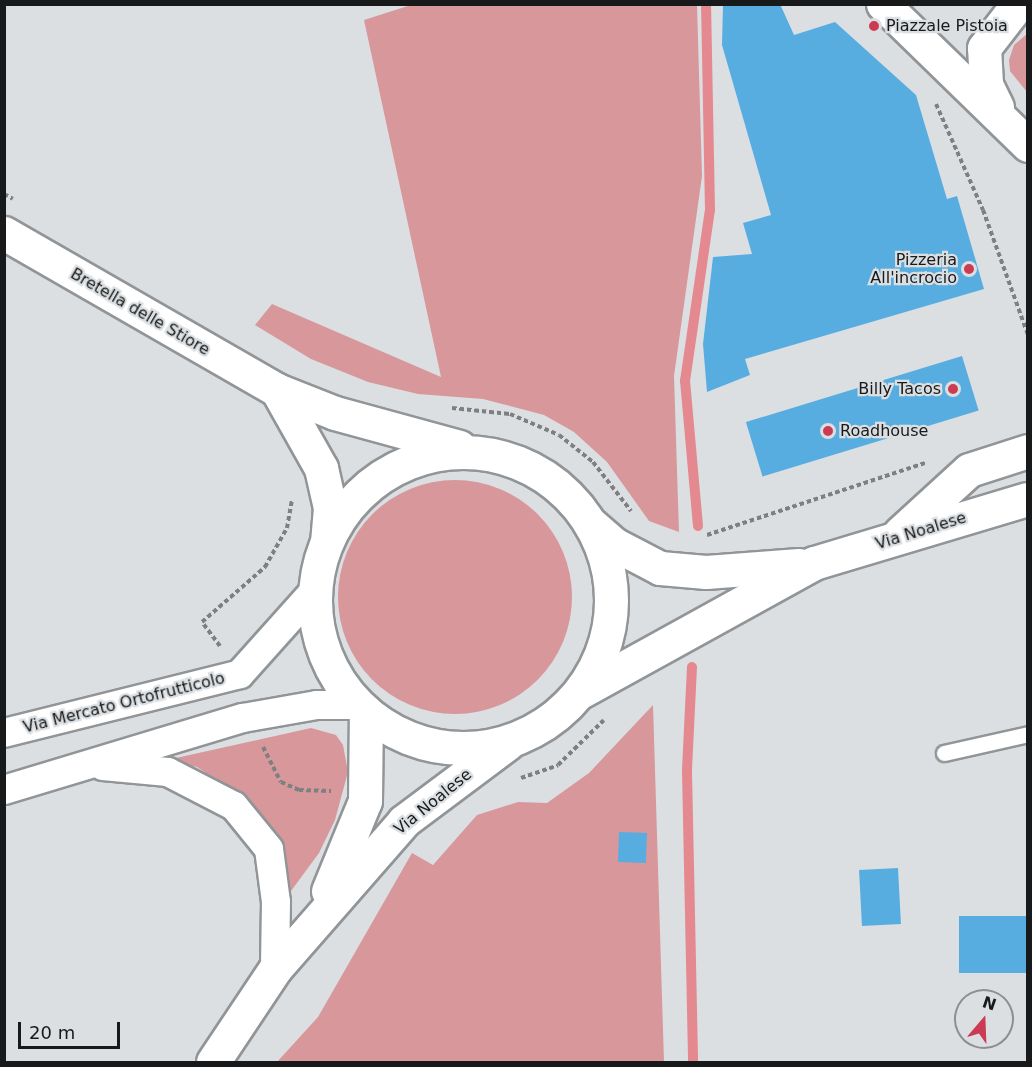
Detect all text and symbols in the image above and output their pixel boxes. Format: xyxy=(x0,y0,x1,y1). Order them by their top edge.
place label: Piazzale Pistoia xyxy=(886,16,1008,36)
marker: Piazzale Pistoia xyxy=(867,19,881,33)
place label: Pizzeria All'incrocio xyxy=(870,250,957,288)
marker: Pizzeria All'incrocio xyxy=(962,262,976,276)
street label: Bretella delle Stiore xyxy=(67,264,213,360)
place label: Billy Tacos xyxy=(858,379,941,399)
marker: Billy Tacos xyxy=(946,382,960,396)
place label: Roadhouse xyxy=(840,421,928,441)
marker: Roadhouse xyxy=(821,424,835,438)
street label: Via Noalese xyxy=(873,508,969,554)
street label: Via Mercato Ortofrutticolo xyxy=(21,669,227,737)
street label: Via Noalese xyxy=(390,765,476,839)
north arrow xyxy=(954,989,1014,1049)
text: N xyxy=(980,992,999,1015)
scale bar xyxy=(21,1010,123,1048)
text: 20 m xyxy=(29,1022,75,1043)

